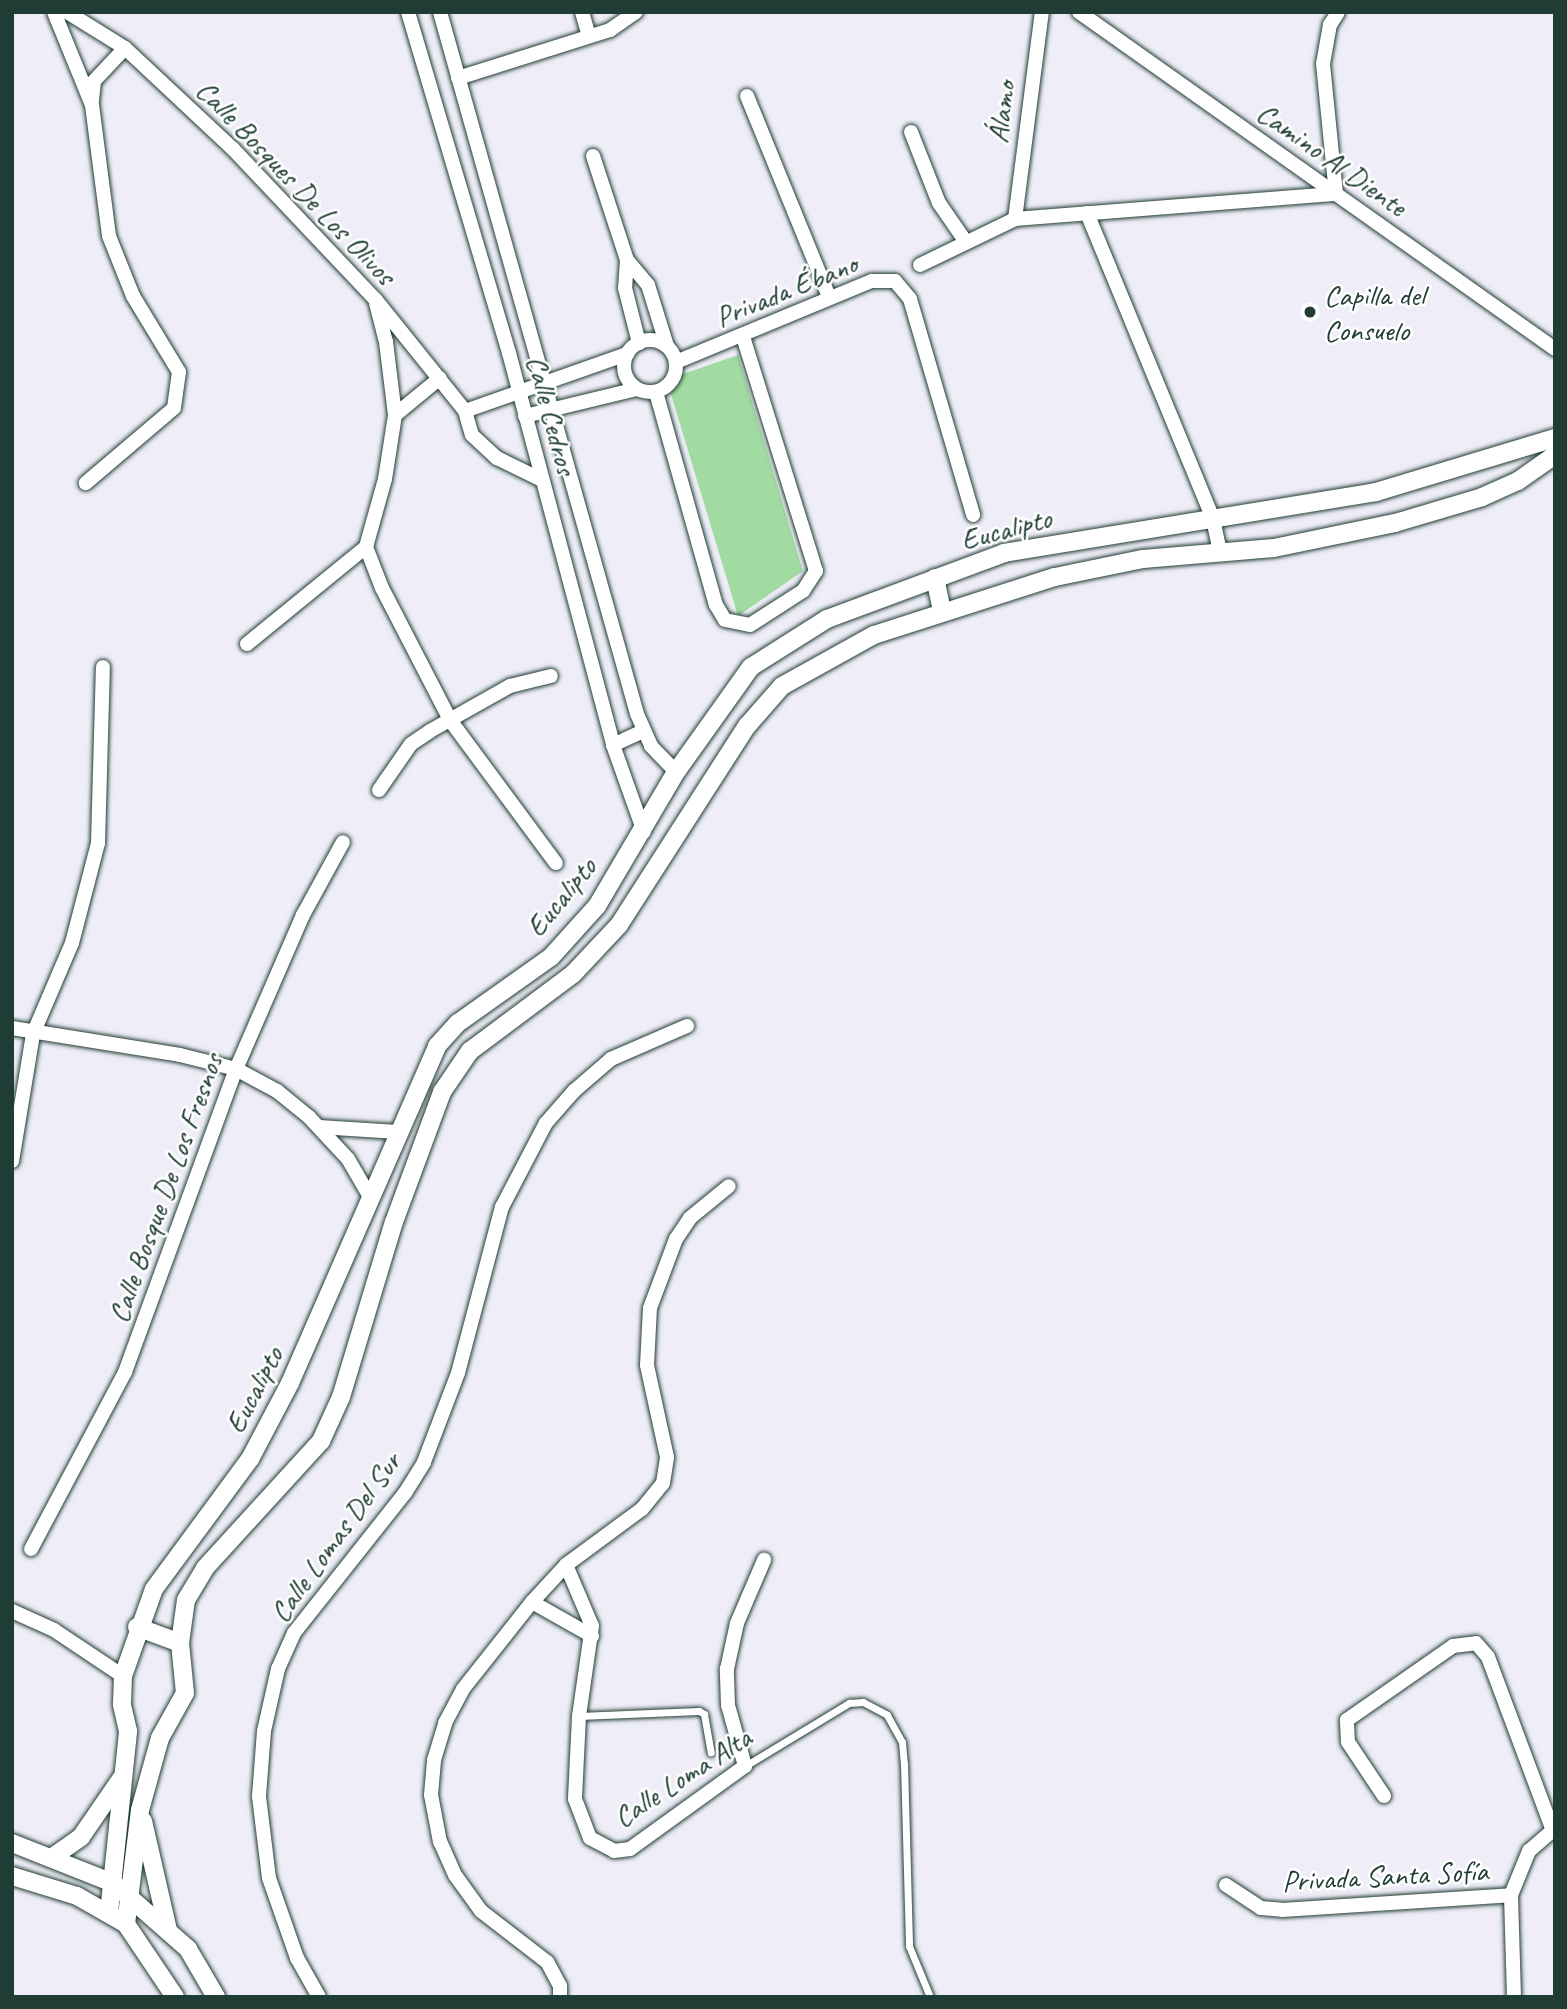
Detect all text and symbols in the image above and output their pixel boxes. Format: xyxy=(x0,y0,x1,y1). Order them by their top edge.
street label: Calle Bosques De Los Olivos xyxy=(188,71,404,293)
street label: Álamo xyxy=(979,79,1023,145)
street label: Camino Al Diente xyxy=(1250,94,1414,224)
street label: Privada Ébano xyxy=(710,245,862,335)
place label: Capilla del Consuelo xyxy=(1324,277,1425,348)
marker: Capilla del Consuelo xyxy=(1302,304,1318,320)
street label: Calle Cedros xyxy=(519,352,585,478)
street label: Eucalipto xyxy=(957,500,1055,558)
street label: Eucalipto xyxy=(518,850,604,944)
street label: Calle Bosque De Los Fresnos xyxy=(99,1048,231,1328)
street label: Eucalipto xyxy=(217,1341,291,1439)
street label: Calle Lomas Del Sur xyxy=(262,1446,408,1628)
street label: Calle Loma Alta xyxy=(606,1719,758,1835)
street label: Privada Santa Sofía xyxy=(1281,1853,1489,1899)

